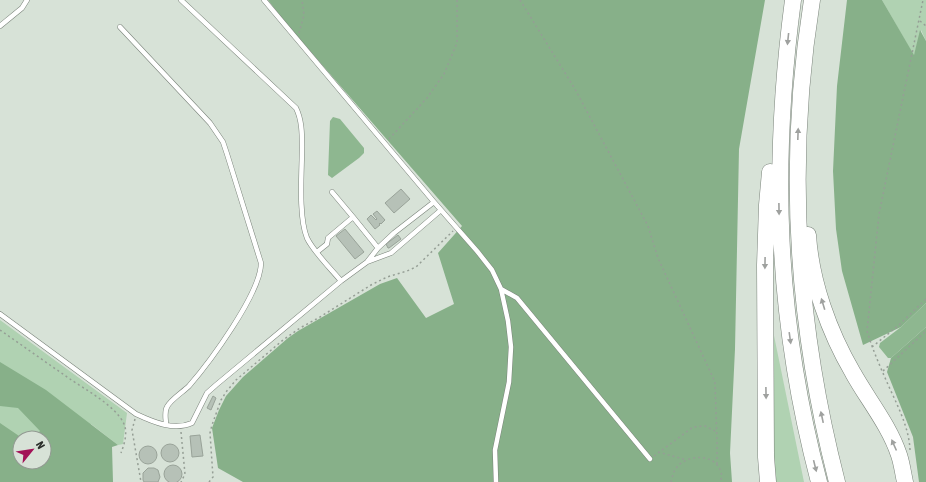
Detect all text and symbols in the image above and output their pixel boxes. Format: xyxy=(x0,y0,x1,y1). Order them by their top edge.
one-way arrow xyxy=(785,33,791,45)
one-way arrow xyxy=(795,127,801,140)
one-way arrow xyxy=(776,203,783,215)
one-way arrow xyxy=(762,257,768,270)
one-way arrow xyxy=(820,298,826,310)
one-way arrow xyxy=(787,332,793,344)
one-way arrow xyxy=(763,387,770,399)
one-way arrow xyxy=(818,411,824,423)
north arrow xyxy=(12,430,52,470)
text: N xyxy=(34,439,47,451)
one-way arrow xyxy=(891,439,897,450)
one-way arrow xyxy=(812,459,818,472)

